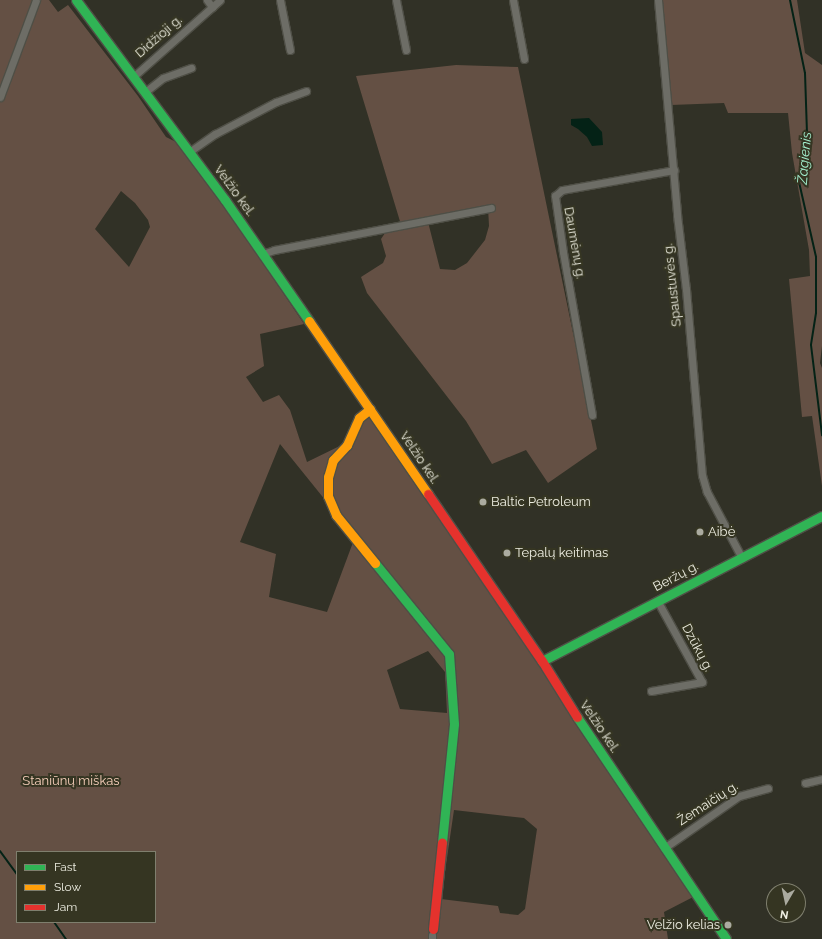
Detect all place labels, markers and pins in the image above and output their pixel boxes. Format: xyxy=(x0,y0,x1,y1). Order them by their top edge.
place label: Baltic Petroleum xyxy=(491,494,591,510)
marker: Baltic Petroleum xyxy=(478,497,488,507)
place label: Aibė xyxy=(708,524,735,540)
marker: Aibė xyxy=(695,527,705,537)
place label: Tepalų keitimas xyxy=(515,545,608,561)
marker: Tepalų keitimas xyxy=(502,548,512,558)
place label: Velžio kelias xyxy=(647,917,720,933)
marker: Velžio kelias xyxy=(723,920,733,930)

